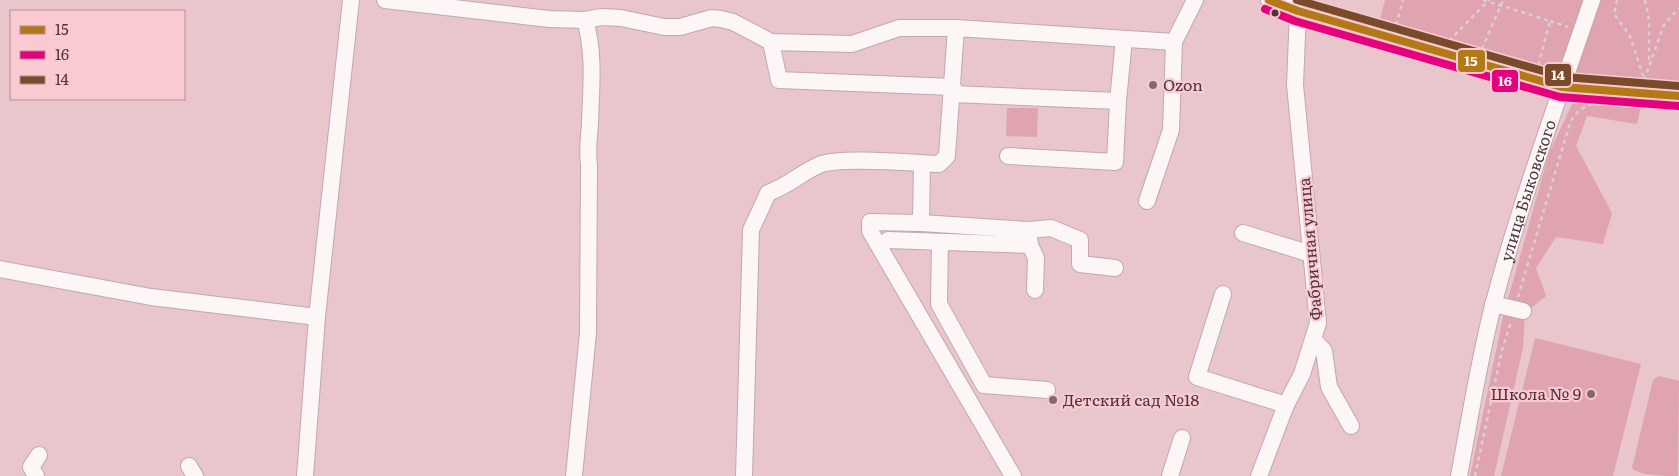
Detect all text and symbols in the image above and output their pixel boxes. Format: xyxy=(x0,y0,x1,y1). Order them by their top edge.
unlabelled marker xyxy=(1270,8,1280,18)
legend xyxy=(10,10,185,100)
text: 15 xyxy=(55,17,69,40)
text: 16 xyxy=(55,42,69,65)
line badge: 15 xyxy=(1457,49,1486,73)
text: 15 xyxy=(1464,50,1478,70)
line badge: 14 xyxy=(1544,63,1572,87)
text: 14 xyxy=(1551,64,1565,84)
text: 14 xyxy=(55,67,69,90)
line badge: 16 xyxy=(1491,69,1519,93)
text: 16 xyxy=(1498,70,1512,90)
place label: Ozon xyxy=(1163,72,1203,96)
marker: Ozon xyxy=(1147,79,1159,91)
street label: улица Быковского xyxy=(1493,116,1561,264)
street label: Фабричная улица xyxy=(1291,176,1327,321)
place label: Школа № 9 xyxy=(1490,381,1581,405)
place label: Детский сад №18 xyxy=(1063,387,1200,411)
marker: Школа № 9 xyxy=(1585,388,1597,400)
marker: Детский сад №18 xyxy=(1047,394,1059,406)

